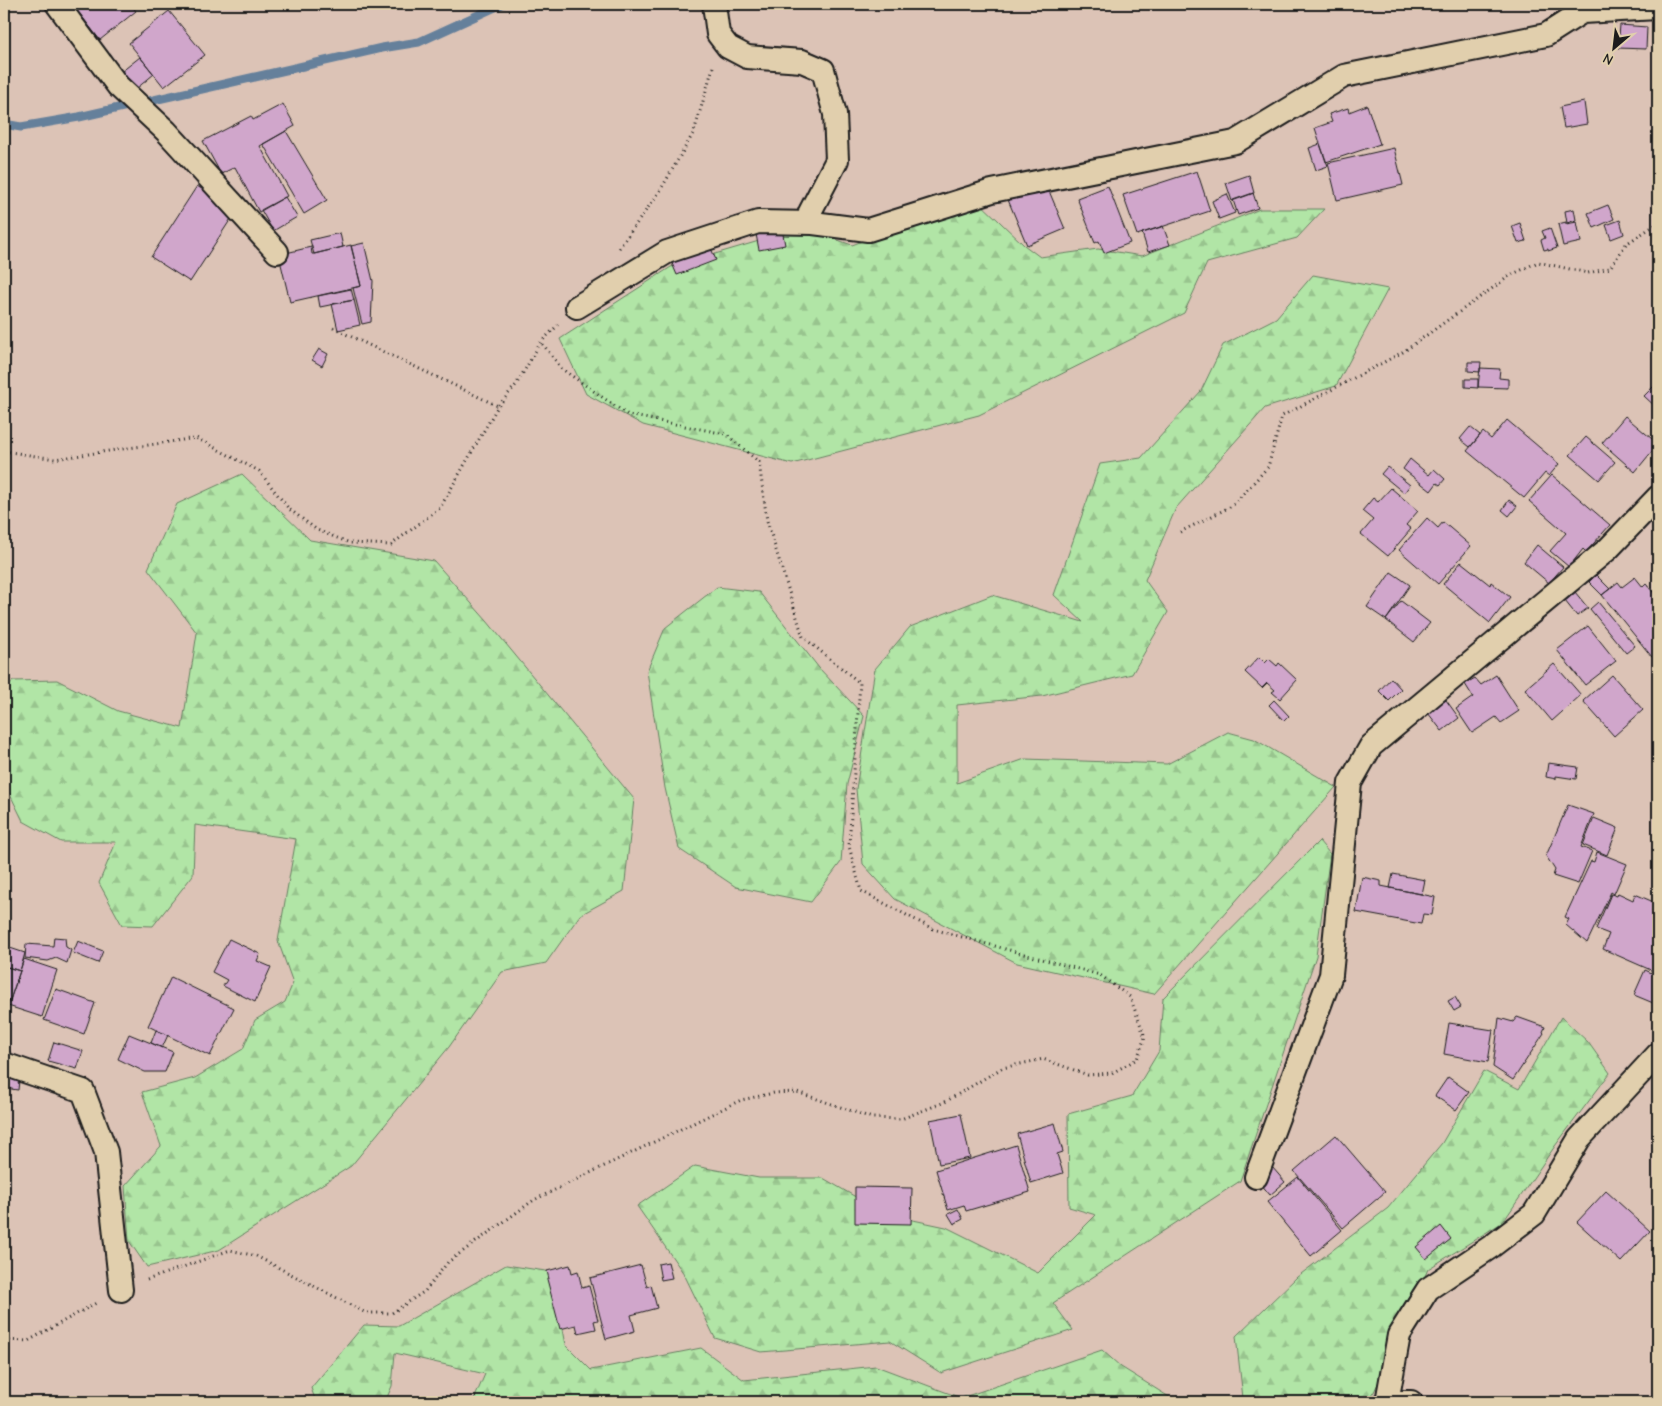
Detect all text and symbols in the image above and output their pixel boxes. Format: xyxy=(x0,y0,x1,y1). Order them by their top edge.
north arrow xyxy=(1590,22,1640,72)
text: N xyxy=(1600,49,1616,69)

